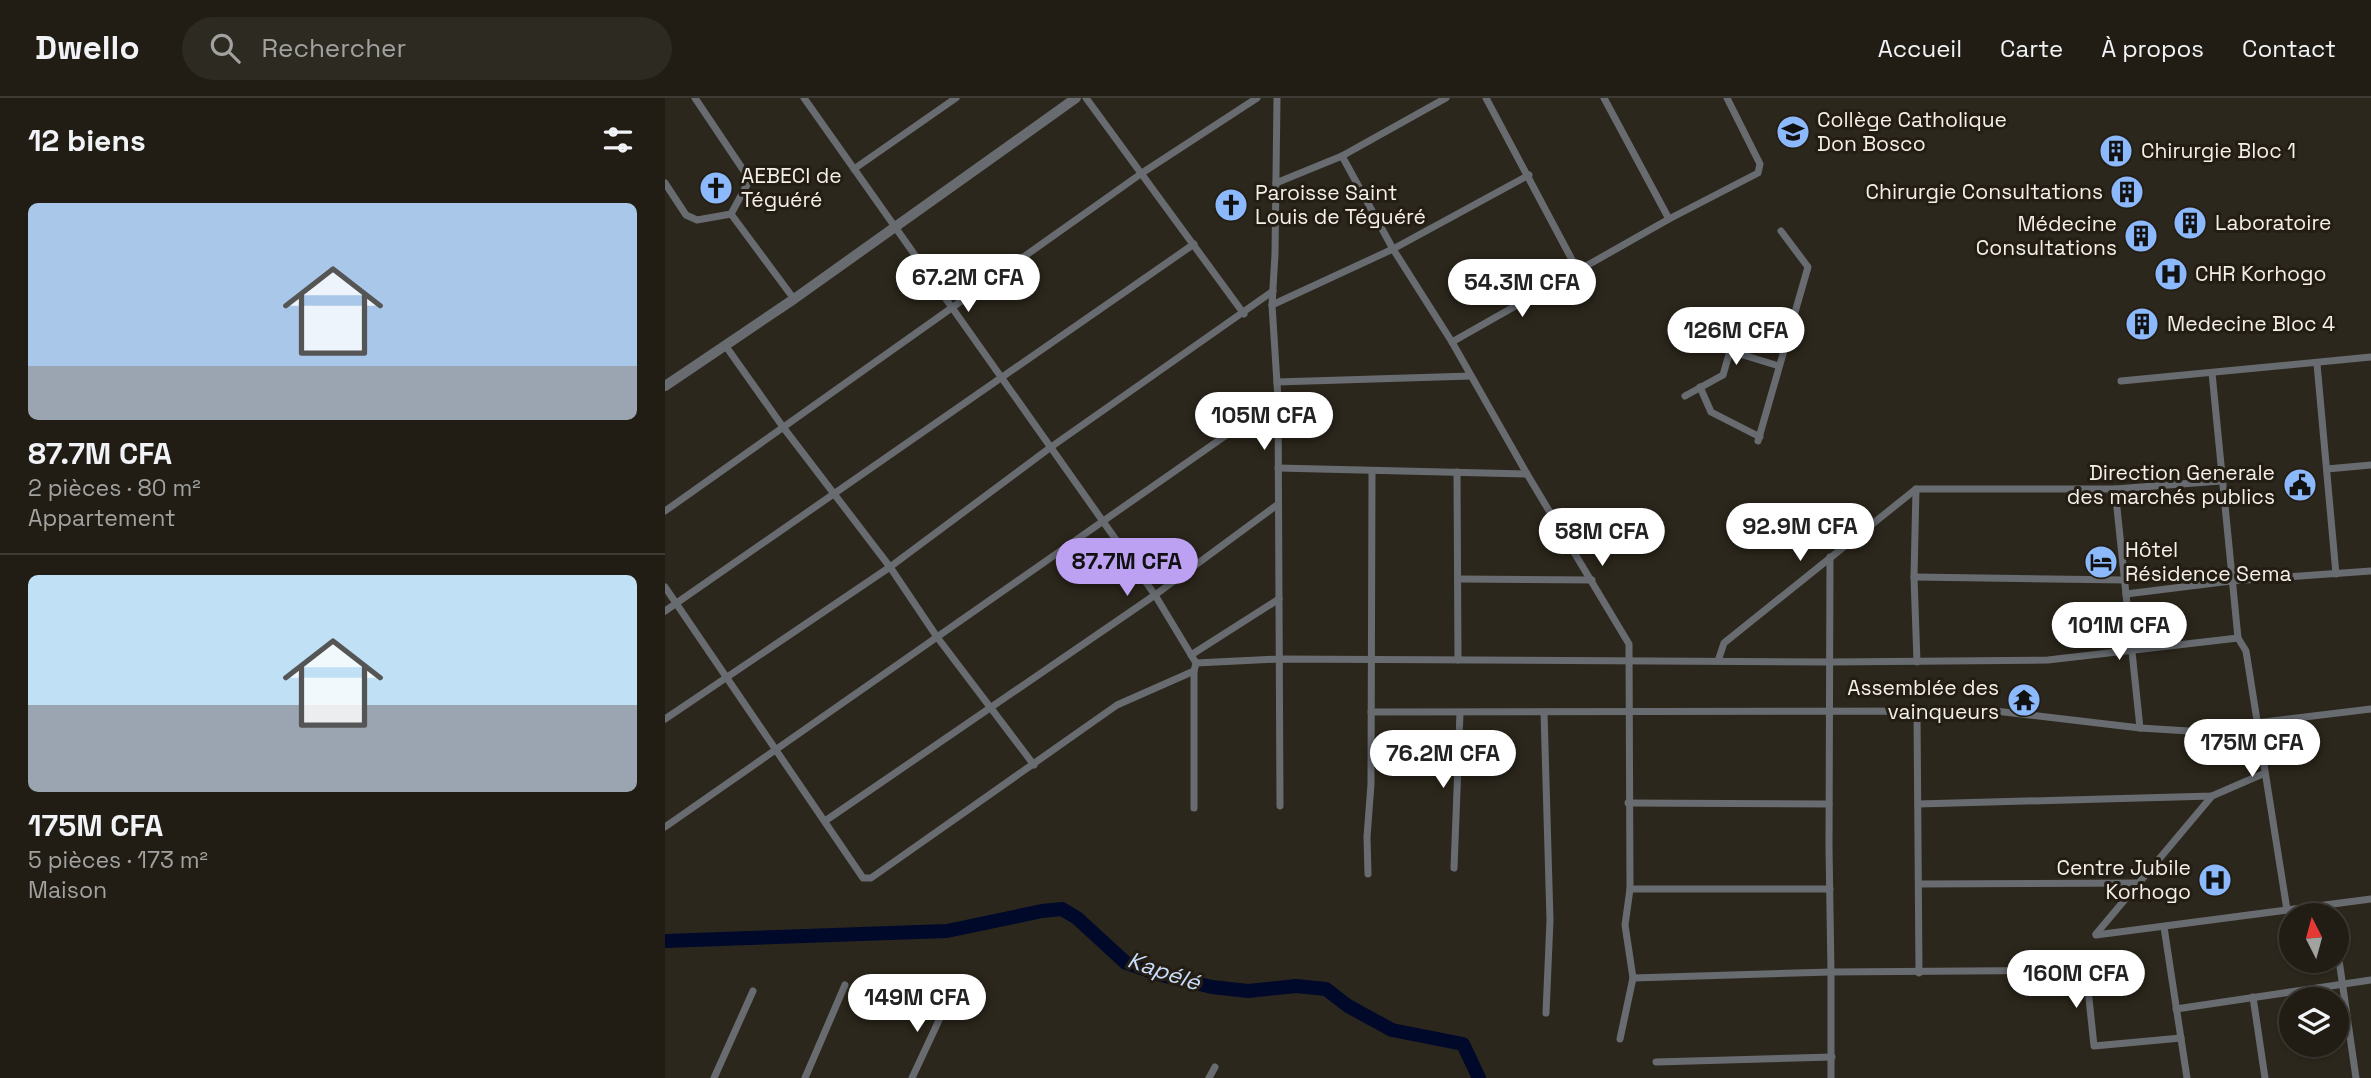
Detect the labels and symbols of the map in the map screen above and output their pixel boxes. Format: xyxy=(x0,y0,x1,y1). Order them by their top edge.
place label: Collège Catholique Don Bosco xyxy=(1817,106,2007,157)
school or university icon: Collège Catholique Don Bosco xyxy=(1774,113,1812,151)
building icon: Chirurgie Bloc 1 xyxy=(2097,132,2135,170)
place label: Chirurgie Bloc 1 xyxy=(2141,137,2296,164)
place label: AEBECI de Téguéré xyxy=(741,162,842,213)
church icon: AEBECI de Téguéré xyxy=(697,169,735,207)
building icon: Chirurgie Consultations xyxy=(2108,173,2146,211)
place label: Chirurgie Consultations xyxy=(1866,178,2103,205)
place label: Paroisse Saint Louis de Téguéré xyxy=(1255,179,1426,230)
church icon: Paroisse Saint Louis de Téguéré xyxy=(1212,186,1250,224)
building icon: Laboratoire xyxy=(2171,204,2209,242)
place label: Laboratoire xyxy=(2215,209,2331,236)
place label: Médecine Consultations xyxy=(1976,210,2117,261)
building icon: Médecine Consultations xyxy=(2122,217,2160,255)
pin: 67.2M CFA xyxy=(888,254,1048,314)
hospital icon: CHR Korhogo xyxy=(2152,255,2190,293)
pin: 54.3M CFA xyxy=(1442,260,1602,319)
place label: CHR Korhogo xyxy=(2195,260,2327,287)
building icon: Medecine Bloc 4 xyxy=(2123,305,2161,343)
pin: 126M CFA xyxy=(1664,308,1808,367)
place label: Medecine Bloc 4 xyxy=(2167,310,2335,337)
pin: 105M CFA xyxy=(1192,392,1336,452)
place label: Direction Generale des marchés publics xyxy=(2067,459,2275,510)
public building icon: Direction Generale des marchés publics xyxy=(2281,466,2319,504)
pin: 92.9M CFA xyxy=(1720,504,1880,563)
pin: 58M CFA xyxy=(1537,508,1667,568)
place label: Hôtel Résidence Sema xyxy=(2125,536,2292,587)
pin: 87.7M CFA xyxy=(1047,538,1207,598)
hotel icon: Hôtel Résidence Sema xyxy=(2082,543,2120,581)
pin: 101M CFA xyxy=(2047,602,2191,662)
place label: Assemblée des vainqueurs xyxy=(1847,674,1999,725)
temple icon: Assemblée des vainqueurs xyxy=(2005,681,2043,719)
pin: 175M CFA xyxy=(2180,720,2324,779)
pin: 76.2M CFA xyxy=(1363,730,1523,790)
place label: Centre Jubile Korhogo xyxy=(2056,854,2191,905)
hospital icon: Centre Jubile Korhogo xyxy=(2196,861,2234,899)
north arrow xyxy=(2279,903,2349,973)
water label: Kapélé xyxy=(1124,945,1206,998)
pin: 160M CFA xyxy=(2004,950,2148,1010)
pin: 149M CFA xyxy=(845,974,989,1034)

